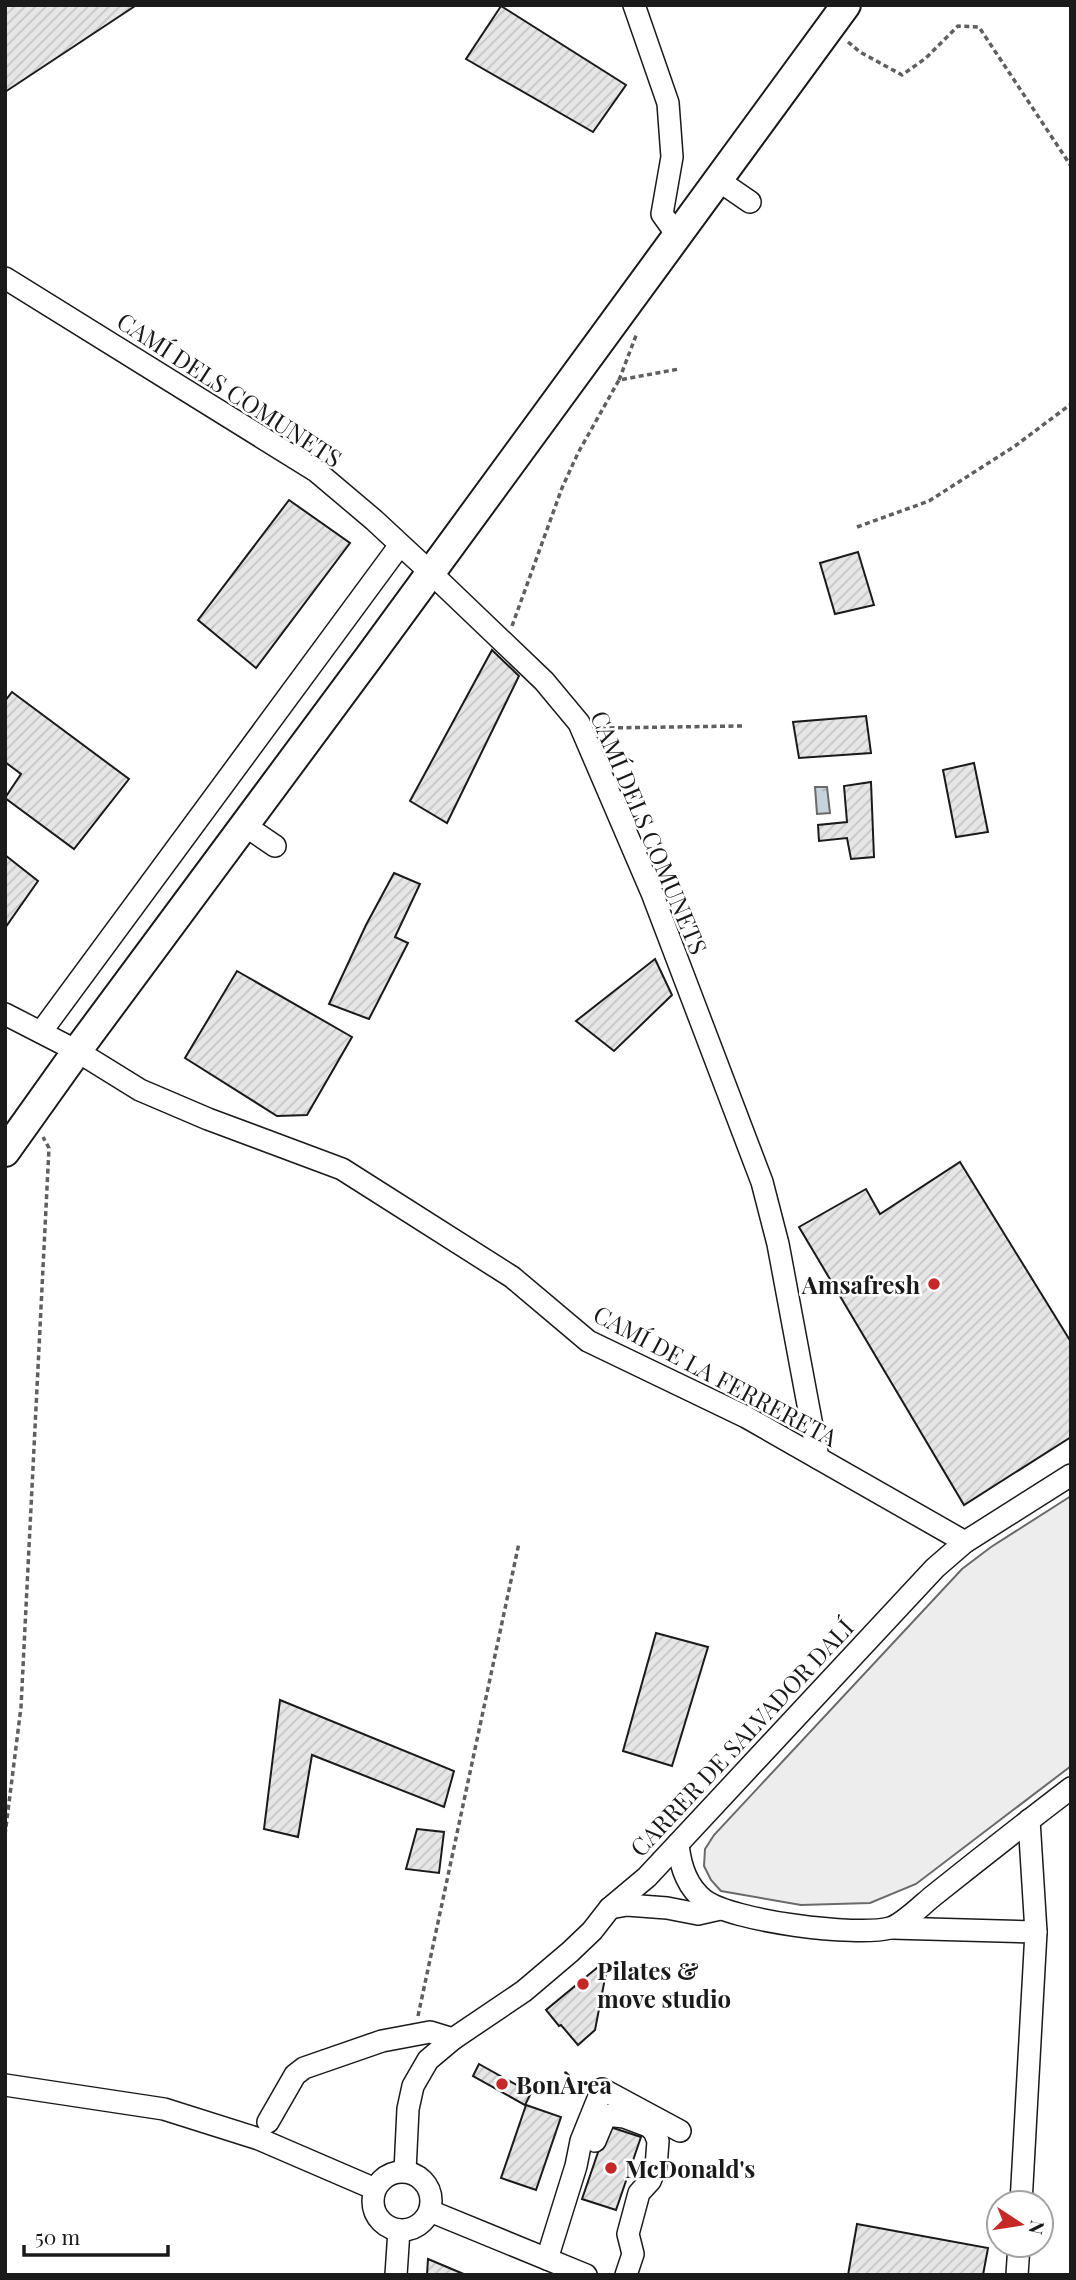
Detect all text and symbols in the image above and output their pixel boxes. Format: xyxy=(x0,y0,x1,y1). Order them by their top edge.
street label: CAMÍ DELS COMUNETS xyxy=(112,304,348,474)
street label: CAMÍ DELS COMUNETS xyxy=(584,705,716,959)
place label: Amsafresh xyxy=(801,1268,920,1300)
marker: Amsafresh xyxy=(926,1276,942,1292)
street label: CAMÍ DE LA FERRERETA xyxy=(588,1297,844,1453)
street label: CARRER DE SALVADOR DALÍ xyxy=(622,1611,860,1863)
place label: Pilates & move studio xyxy=(597,1954,731,2014)
marker: Pilates & move studio xyxy=(575,1976,591,1992)
place label: BonÀrea xyxy=(516,2068,612,2100)
marker: BonÀrea xyxy=(494,2076,510,2092)
place label: McDonald's xyxy=(625,2152,755,2184)
marker: McDonald's xyxy=(603,2160,619,2176)
north arrow xyxy=(985,2189,1055,2259)
scale bar xyxy=(24,2214,168,2258)
text: N xyxy=(1023,2218,1052,2237)
text: 50 m xyxy=(35,2222,81,2250)

